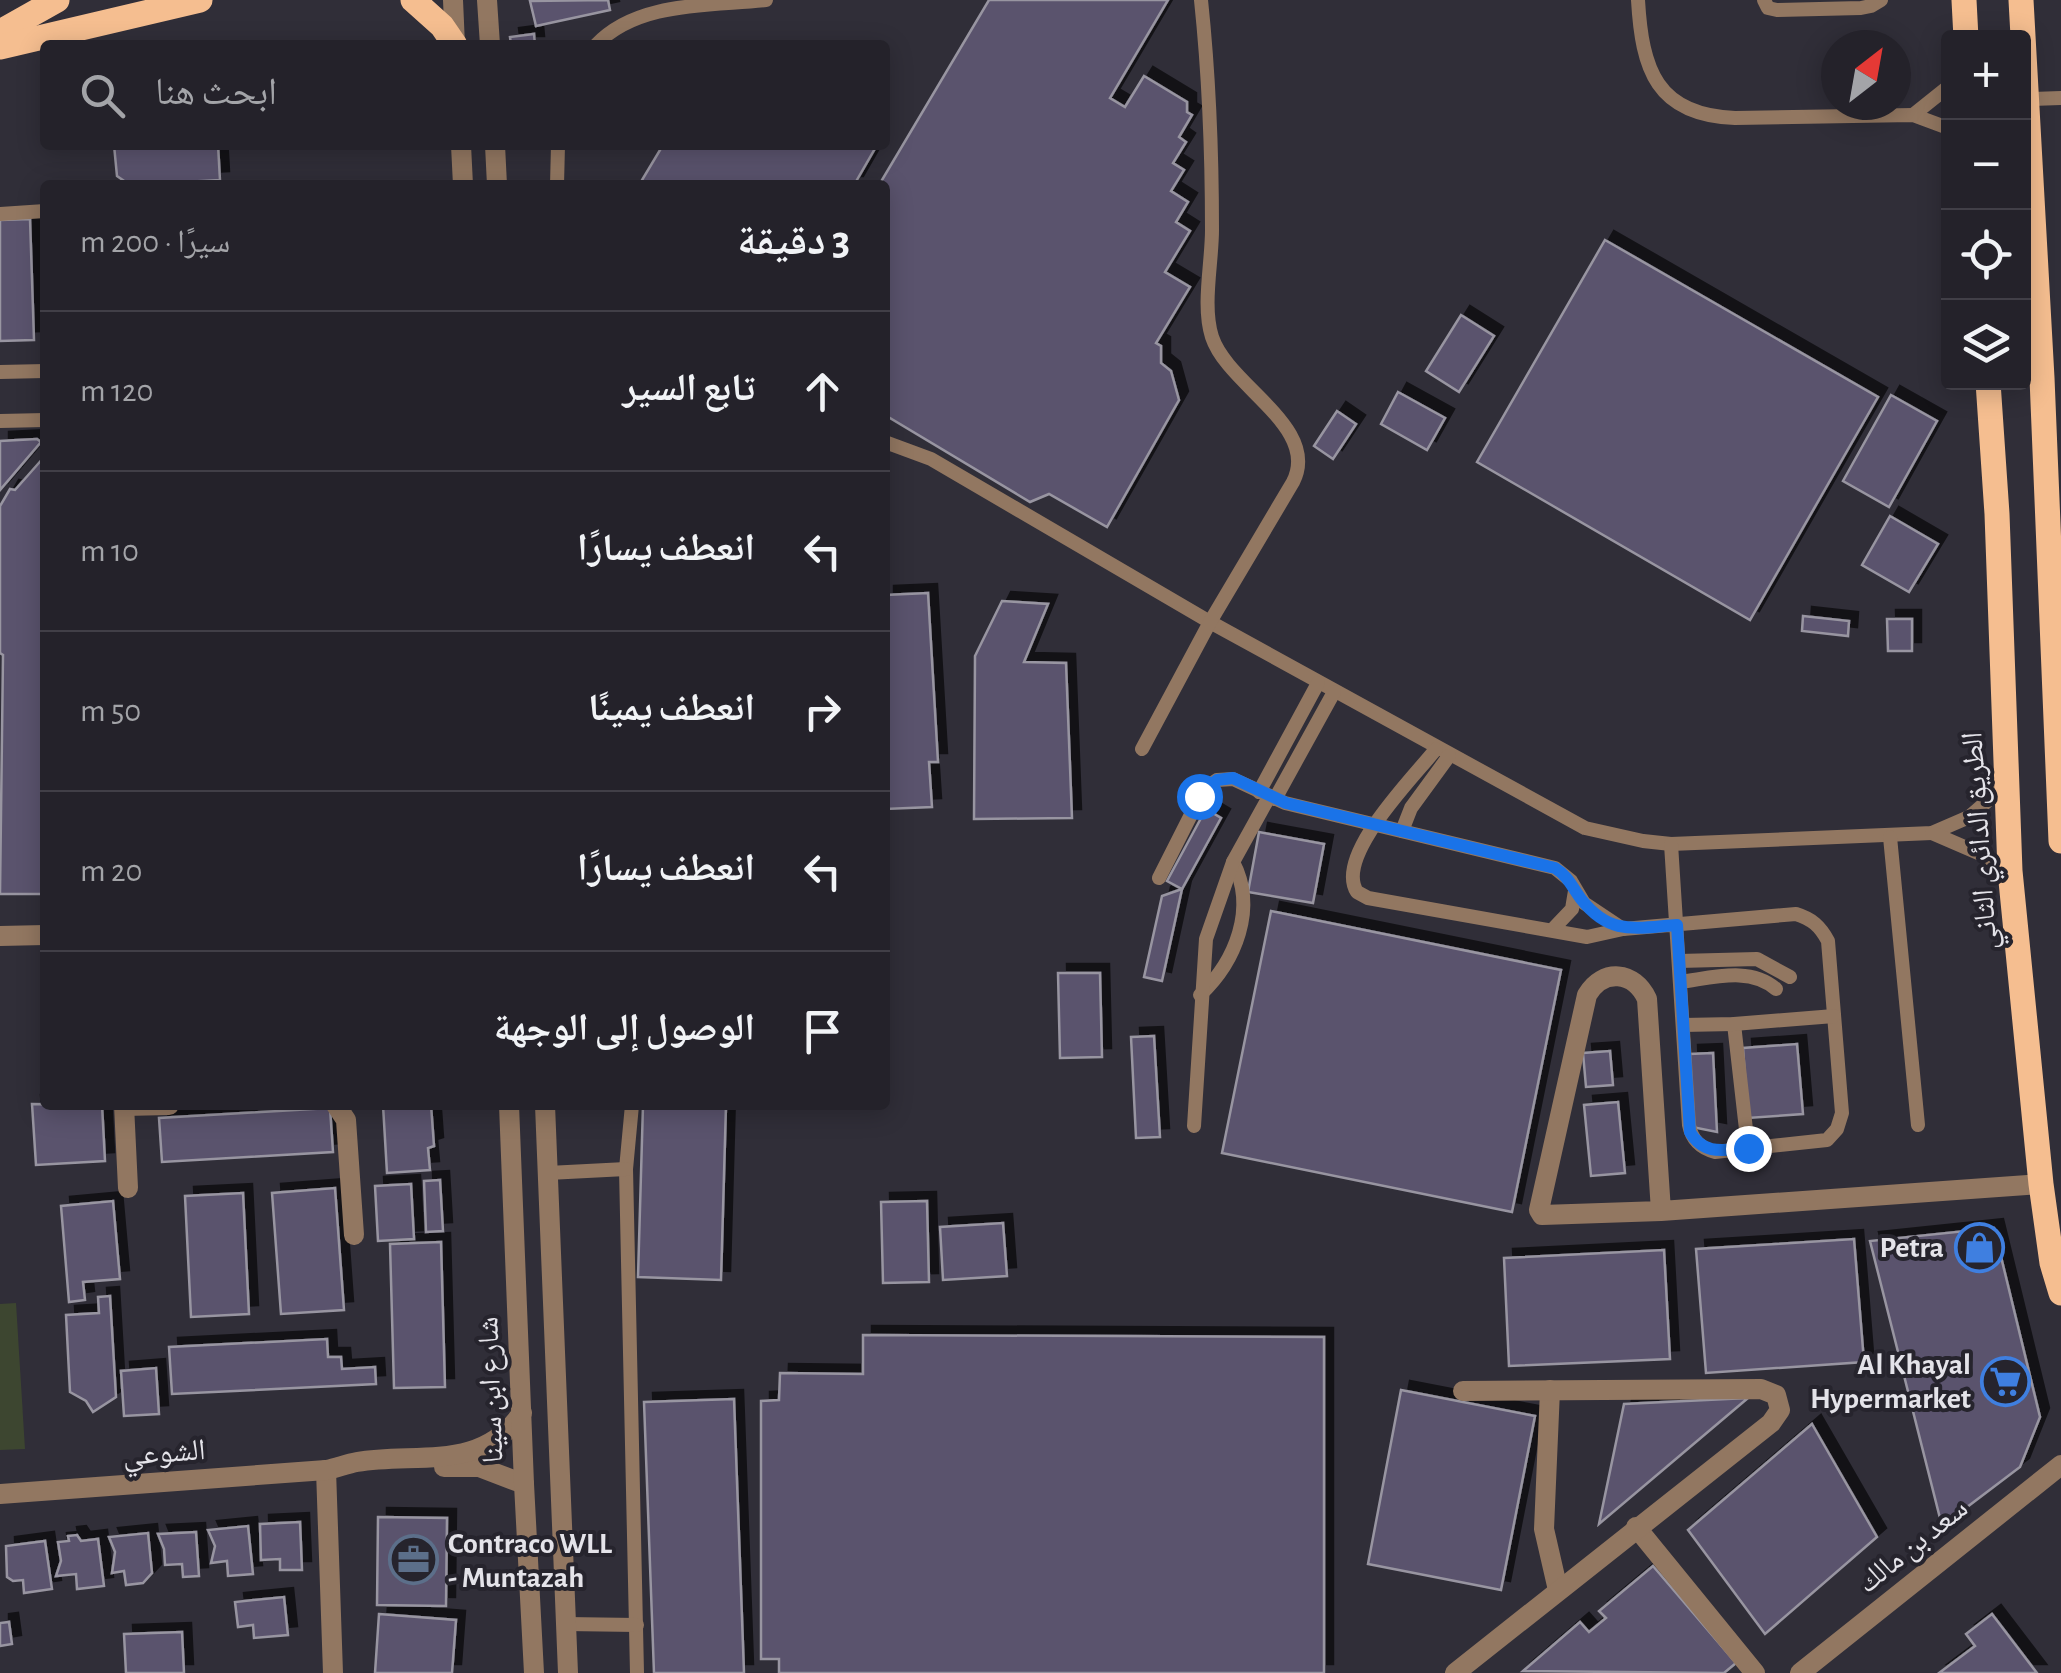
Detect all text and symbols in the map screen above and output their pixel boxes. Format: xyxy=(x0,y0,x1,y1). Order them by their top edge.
north arrow xyxy=(1821,30,1911,120)
map controls xyxy=(1941,30,2031,390)
button: + xyxy=(1941,30,2031,120)
search box xyxy=(40,40,890,150)
icon: search xyxy=(75,68,130,123)
text: ابحث هنا xyxy=(155,74,277,112)
button: − xyxy=(1941,120,2031,210)
button: locate xyxy=(1941,210,2031,300)
text: 3 دقيقة xyxy=(737,220,850,262)
text: سيرًا · 200 m xyxy=(80,226,230,258)
button: layers xyxy=(1941,300,2031,390)
icon: ahead xyxy=(795,364,850,419)
text: تابع السير xyxy=(622,370,755,408)
text: 120 m xyxy=(80,375,153,407)
icon: left xyxy=(795,524,850,579)
text: انعطف يسارًا xyxy=(577,530,755,568)
text: 10 m xyxy=(80,535,139,567)
icon: right xyxy=(795,684,850,739)
text: انعطف يمينًا xyxy=(588,690,755,728)
text: 50 m xyxy=(80,695,141,727)
street label: الطريق الدائري الثاني xyxy=(1957,730,2010,951)
route start xyxy=(1177,774,1223,820)
icon: left xyxy=(795,844,850,899)
text: انعطف يسارًا xyxy=(577,850,755,888)
text: 20 m xyxy=(80,855,142,887)
icon: arrive xyxy=(795,1004,850,1059)
text: الوصول إلى الوجهة xyxy=(494,1010,755,1048)
route end xyxy=(1726,1126,1772,1172)
shop icon: Petra xyxy=(1953,1221,2005,1273)
place label: Petra xyxy=(1879,1233,1944,1263)
street label: شارع ابن سينا xyxy=(473,1316,512,1464)
place label: Al Khayal Hypermarket xyxy=(1810,1350,1971,1414)
supermarket icon: Al Khayal Hypermarket xyxy=(1980,1355,2032,1407)
street label: الشوعي xyxy=(122,1435,207,1478)
street label: سعد بن مالك xyxy=(1852,1493,1975,1600)
place label: Contraco WLL - Muntazah xyxy=(448,1529,612,1593)
office icon: Contraco WLL - Muntazah xyxy=(387,1534,439,1586)

